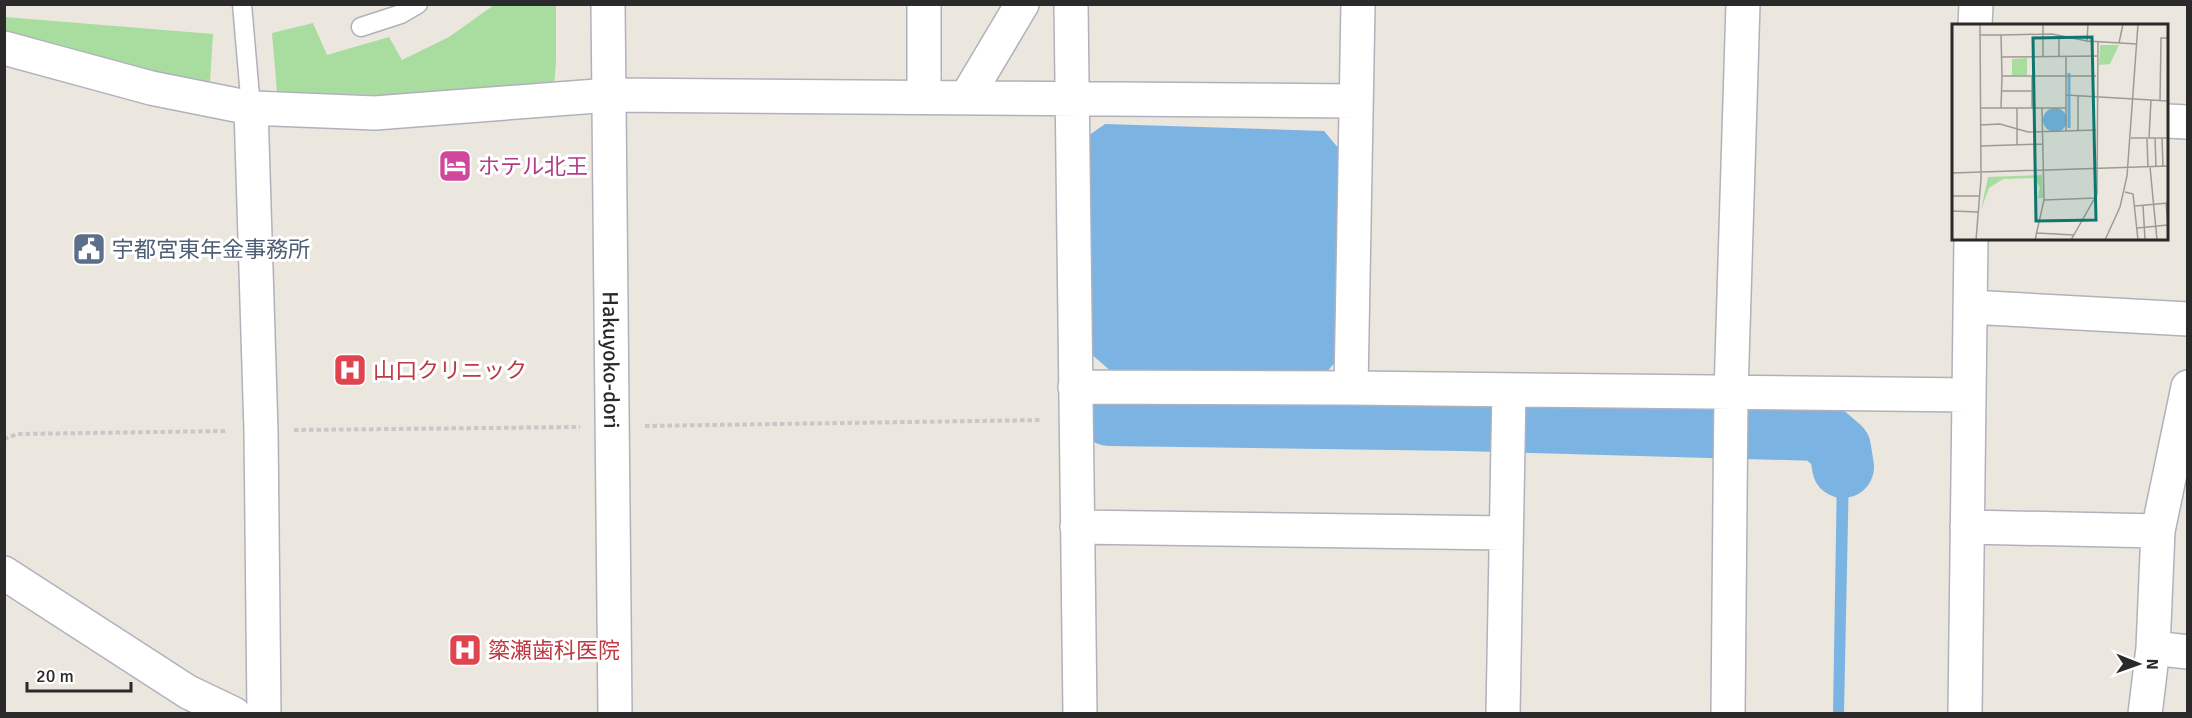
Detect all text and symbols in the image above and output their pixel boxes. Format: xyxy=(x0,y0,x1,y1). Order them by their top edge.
inset map xyxy=(1952,24,2168,240)
hotel icon: ホテル北王 xyxy=(437,148,473,184)
place label: ホテル北王 xyxy=(478,153,588,180)
public building icon: 宇都宮東年金事務所 xyxy=(71,231,107,267)
place label: 宇都宮東年金事務所 xyxy=(112,236,310,263)
street label: Hakuyoko-dori xyxy=(597,291,626,429)
hospital icon: 山口クリニック xyxy=(332,352,368,388)
place label: 山口クリニック xyxy=(373,357,527,384)
hospital icon: 簗瀬歯科医院 xyxy=(447,632,483,668)
north arrow xyxy=(2108,634,2168,694)
place label: 簗瀬歯科医院 xyxy=(488,637,620,664)
scale bar xyxy=(27,655,130,693)
text: N xyxy=(2142,659,2162,670)
text: 20 m xyxy=(36,665,74,687)

